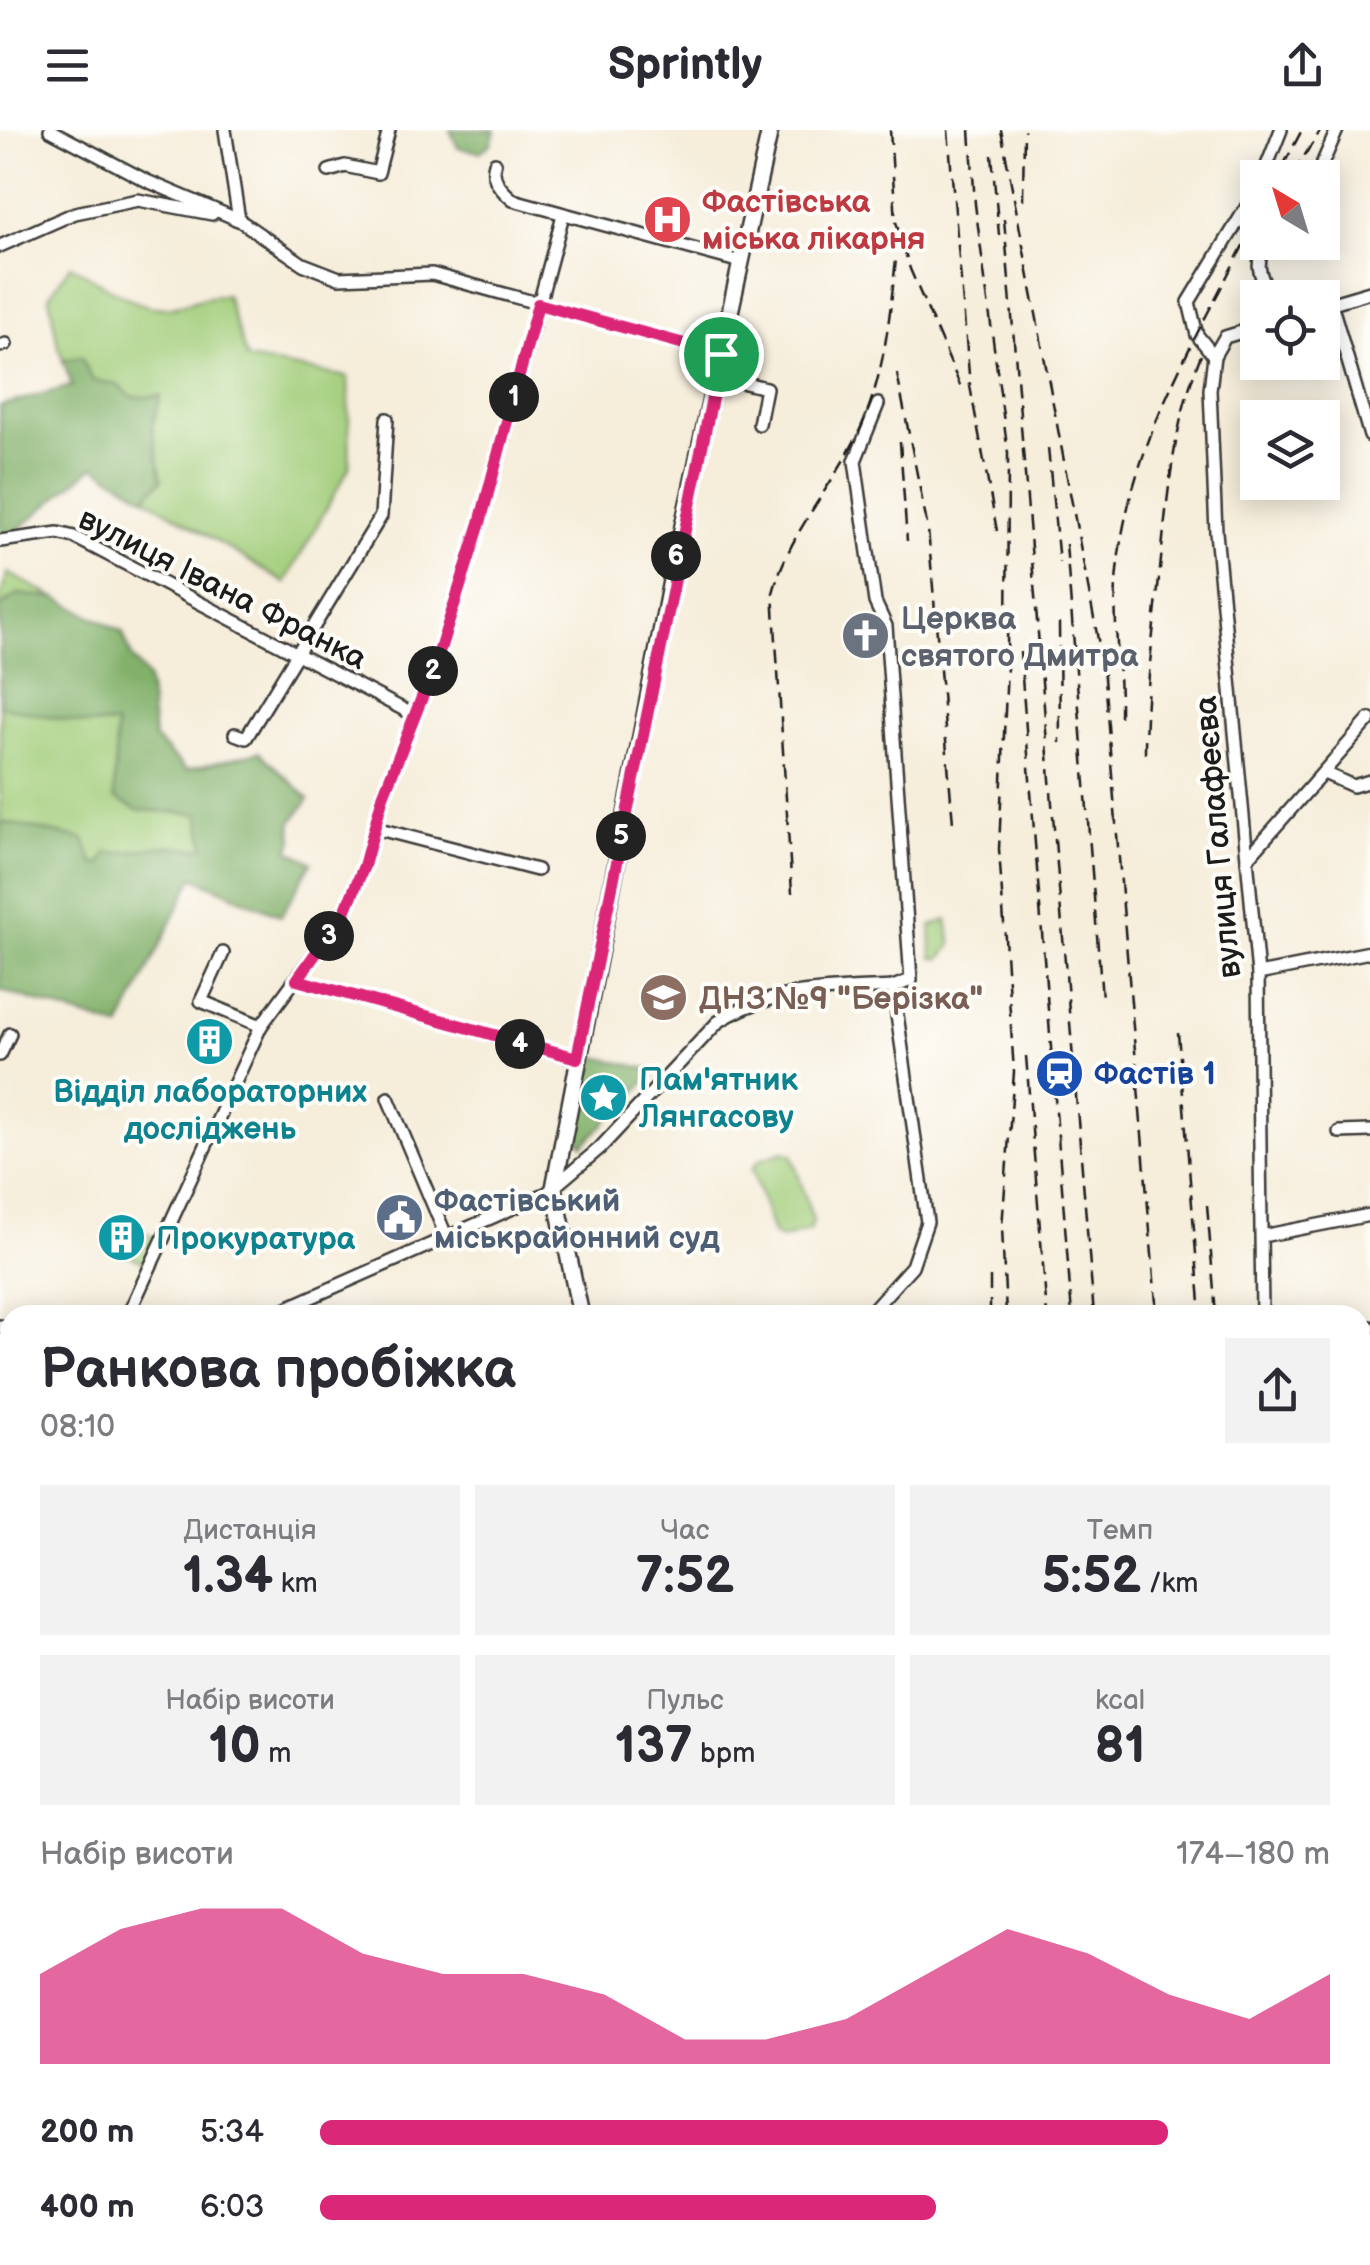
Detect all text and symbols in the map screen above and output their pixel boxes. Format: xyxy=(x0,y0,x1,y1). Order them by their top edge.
icon: menu xyxy=(40,38,95,93)
text: Sprintly xyxy=(608,38,762,93)
icon: share xyxy=(1275,38,1330,93)
north arrow xyxy=(1240,160,1340,260)
map controls xyxy=(1240,160,1340,500)
place label: Фастівська міська лікарня xyxy=(702,183,926,259)
hospital icon: Фастівська міська лікарня xyxy=(641,193,693,245)
button: locate xyxy=(1240,280,1340,380)
pin xyxy=(679,312,764,397)
icon: arrive xyxy=(694,327,749,382)
pin: 1 xyxy=(489,372,539,422)
text: 1 xyxy=(508,380,520,413)
button: layers xyxy=(1240,400,1340,500)
street label: вулиця Івана Франка xyxy=(72,500,373,679)
pin: 6 xyxy=(651,531,701,581)
text: 6 xyxy=(668,539,684,572)
place label: Церква святого Дмитра xyxy=(901,600,1139,676)
church icon: Церква святого Дмитра xyxy=(840,610,892,662)
pin: 2 xyxy=(408,646,458,696)
text: 2 xyxy=(425,654,441,687)
street label: вулиця Галафеєва xyxy=(1187,694,1250,980)
pin: 5 xyxy=(596,811,646,861)
text: 5 xyxy=(613,819,629,852)
pin: 3 xyxy=(304,911,354,961)
text: 3 xyxy=(321,919,337,952)
school or university icon: ДНЗ №9 "Берізка" xyxy=(638,972,690,1024)
place label: ДНЗ №9 "Берізка" xyxy=(699,980,983,1019)
building icon: Відділ лабораторних досліджень xyxy=(184,1015,236,1067)
pin: 4 xyxy=(495,1019,545,1069)
text: 4 xyxy=(512,1027,528,1060)
station icon: Фастів 1 xyxy=(1033,1047,1085,1099)
place label: Фастів 1 xyxy=(1094,1055,1216,1094)
place label: Пам'ятник Лянгасову xyxy=(638,1061,799,1137)
place icon: Пам'ятник Лянгасову xyxy=(578,1071,630,1123)
place label: Відділ лабораторних досліджень xyxy=(53,1073,367,1149)
place label: Фастівський міськрайонний суд xyxy=(434,1182,720,1258)
public building icon: Фастівський міськрайонний суд xyxy=(373,1192,425,1244)
building icon: Прокуратура xyxy=(95,1212,147,1264)
place label: Прокуратура xyxy=(156,1220,356,1259)
text: Ранкова пробіжка xyxy=(40,1337,516,1404)
button: share xyxy=(1225,1338,1330,1443)
text: 08:10 xyxy=(40,1408,115,1447)
text: Дистанція xyxy=(184,1514,316,1547)
text: Час xyxy=(661,1514,709,1547)
text: Темп xyxy=(1087,1514,1153,1547)
text: 1.34 xyxy=(182,1547,273,1607)
text: 7:52 xyxy=(636,1547,734,1607)
text: 5:52 xyxy=(1042,1547,1141,1607)
text: km xyxy=(273,1567,318,1600)
text: /km xyxy=(1141,1567,1198,1600)
text: Набір висоти xyxy=(165,1684,335,1717)
text: Пульс xyxy=(646,1684,724,1717)
text: kcal xyxy=(1095,1684,1145,1717)
text: 10 xyxy=(209,1717,261,1777)
text: 137 xyxy=(615,1717,693,1777)
text: 81 xyxy=(1094,1717,1146,1777)
text: m xyxy=(261,1737,291,1770)
text: bpm xyxy=(693,1737,755,1770)
text: Набір висоти xyxy=(40,1835,234,1874)
text: 174–180 m xyxy=(1176,1835,1330,1874)
text: 200 m xyxy=(40,2113,134,2152)
text: 5:34 xyxy=(200,2113,264,2152)
text: 400 m xyxy=(40,2188,135,2227)
text: 6:03 xyxy=(200,2188,265,2227)

